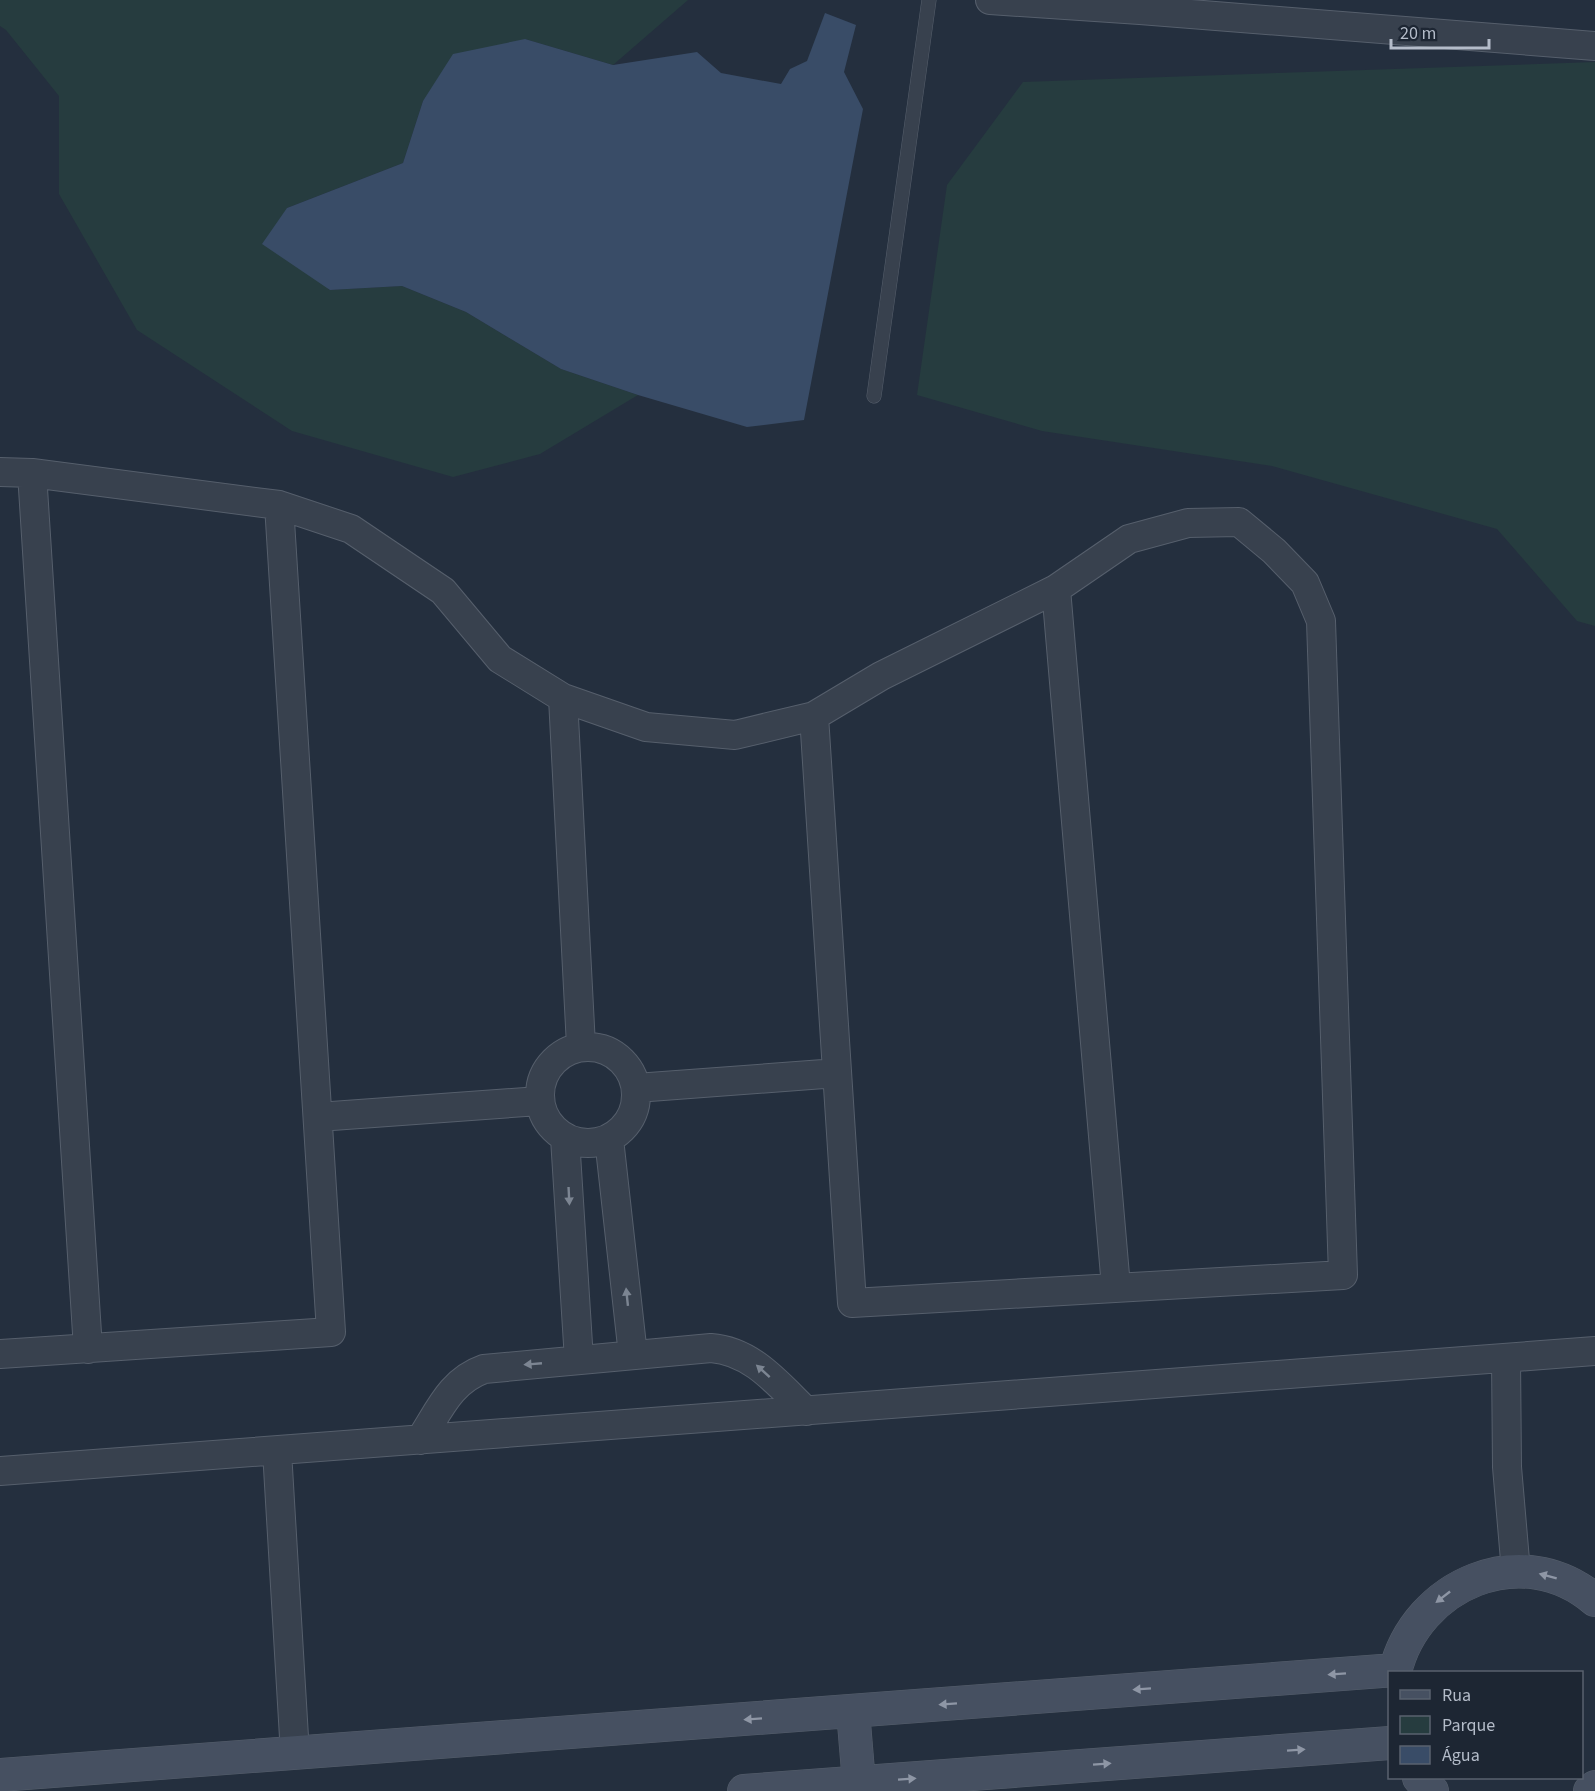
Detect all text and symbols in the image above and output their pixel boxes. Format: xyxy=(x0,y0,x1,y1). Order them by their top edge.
scale bar xyxy=(1391,12,1488,50)
text: 20 m xyxy=(1400,21,1436,46)
one-way arrow xyxy=(564,1187,574,1206)
one-way arrow xyxy=(622,1287,632,1306)
one-way arrow xyxy=(524,1359,543,1369)
one-way arrow xyxy=(756,1365,771,1378)
one-way arrow xyxy=(1539,1571,1557,1580)
one-way arrow xyxy=(1435,1591,1451,1604)
one-way arrow xyxy=(1327,1670,1346,1679)
legend xyxy=(1388,1671,1583,1779)
text: Rua xyxy=(1442,1683,1471,1708)
one-way arrow xyxy=(1133,1684,1152,1694)
one-way arrow xyxy=(938,1699,957,1709)
text: Parque xyxy=(1442,1713,1495,1738)
one-way arrow xyxy=(744,1714,763,1723)
text: Água xyxy=(1442,1743,1480,1768)
one-way arrow xyxy=(1287,1745,1306,1755)
one-way arrow xyxy=(1092,1760,1111,1769)
one-way arrow xyxy=(898,1774,917,1784)

